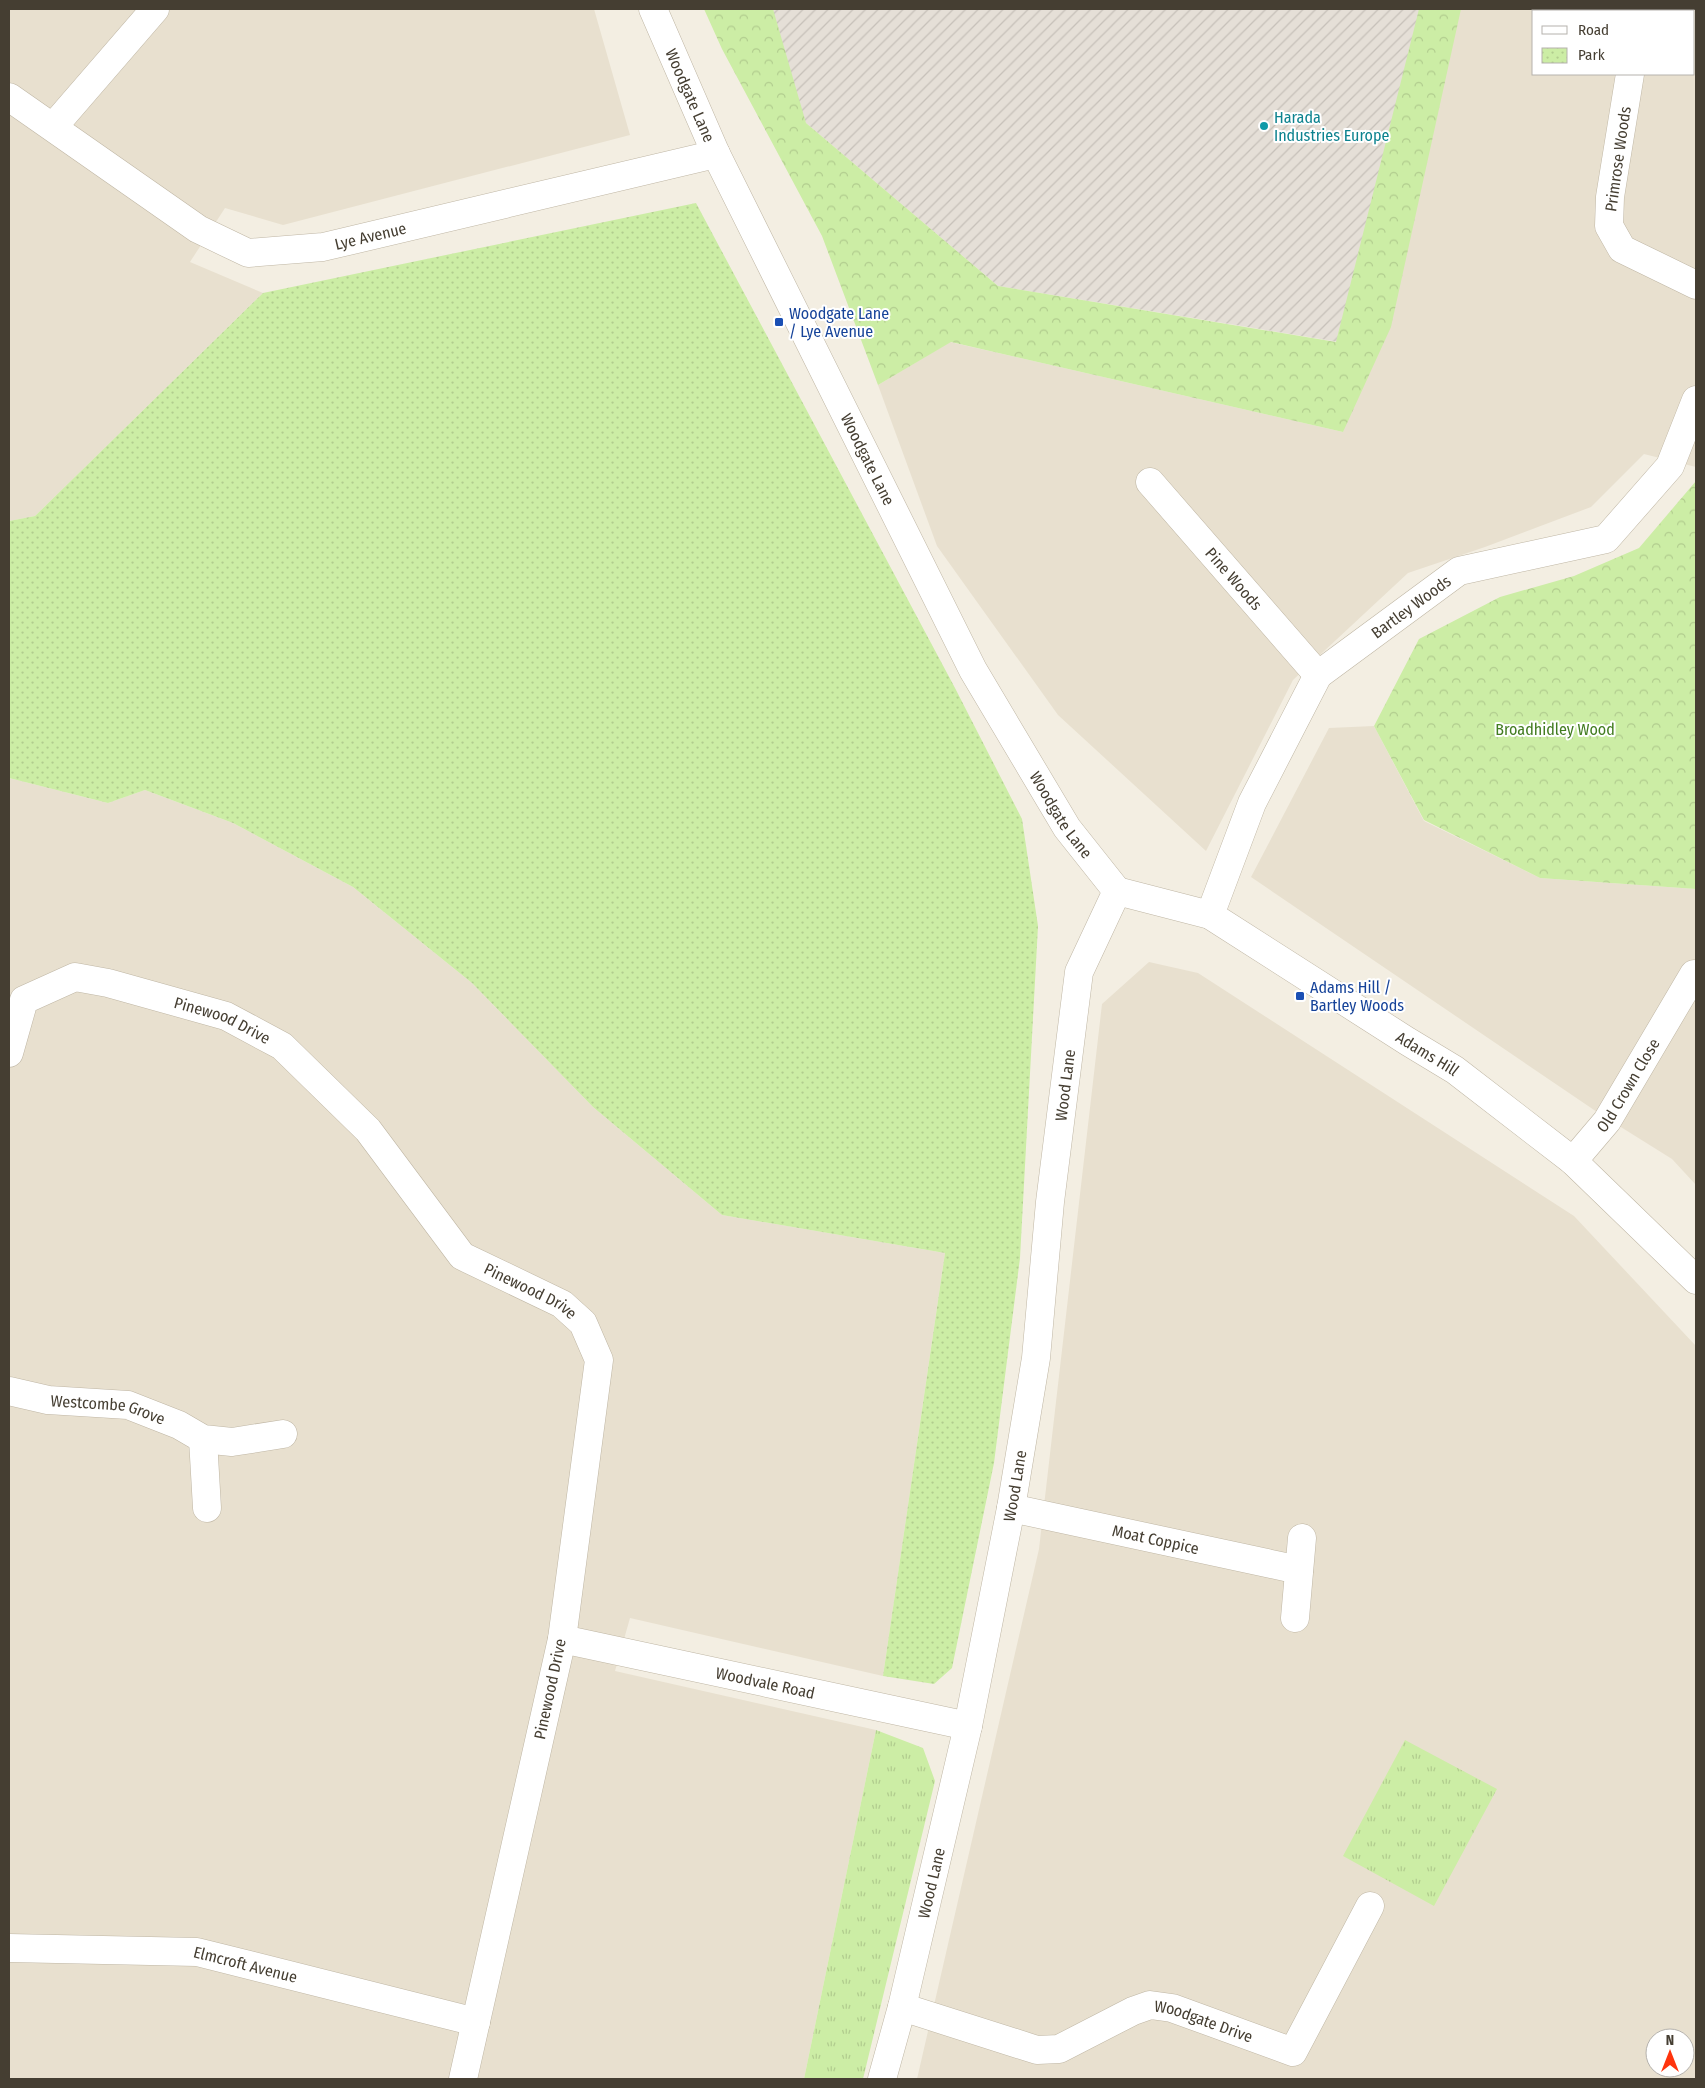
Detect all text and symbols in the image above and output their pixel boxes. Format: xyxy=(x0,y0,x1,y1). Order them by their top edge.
legend xyxy=(1532,10,1695,75)
text: Road xyxy=(1578,21,1609,39)
street label: Woodgate Lane xyxy=(662,45,719,145)
text: Park xyxy=(1578,46,1605,64)
street label: Primrose Woods xyxy=(1601,105,1635,213)
place label: Harada Industries Europe xyxy=(1274,108,1389,145)
marker: Harada Industries Europe xyxy=(1258,120,1270,132)
street label: Lye Avenue xyxy=(333,218,408,253)
place label: Woodgate Lane / Lye Avenue xyxy=(789,304,889,341)
marker: Woodgate Lane / Lye Avenue xyxy=(773,316,785,328)
street label: Woodgate Lane xyxy=(837,410,899,508)
street label: Pine Woods xyxy=(1202,543,1266,614)
street label: Bartley Woods xyxy=(1367,571,1455,642)
park label: Broadhidley Wood xyxy=(1495,720,1615,739)
street label: Woodgate Lane xyxy=(1026,768,1097,862)
place label: Adams Hill / Bartley Woods xyxy=(1310,978,1404,1015)
marker: Adams Hill / Bartley Woods xyxy=(1294,990,1306,1002)
street label: Pinewood Drive xyxy=(172,993,274,1048)
street label: Adams Hill xyxy=(1393,1027,1463,1079)
street label: Old Crown Close xyxy=(1592,1035,1663,1136)
street label: Wood Lane xyxy=(1051,1048,1079,1122)
street label: Pinewood Drive xyxy=(481,1259,581,1323)
street label: Westcombe Grove xyxy=(50,1391,168,1428)
street label: Wood Lane xyxy=(999,1449,1030,1523)
street label: Moat Coppice xyxy=(1111,1521,1201,1558)
street label: Pinewood Drive xyxy=(530,1637,570,1741)
street label: Woodvale Road xyxy=(714,1663,817,1702)
street label: Wood Lane xyxy=(914,1846,949,1920)
street label: Elmcroft Avenue xyxy=(192,1942,299,1986)
street label: Woodgate Drive xyxy=(1153,1996,1256,2046)
north arrow xyxy=(1645,2028,1695,2078)
text: N xyxy=(1666,2032,1674,2049)

